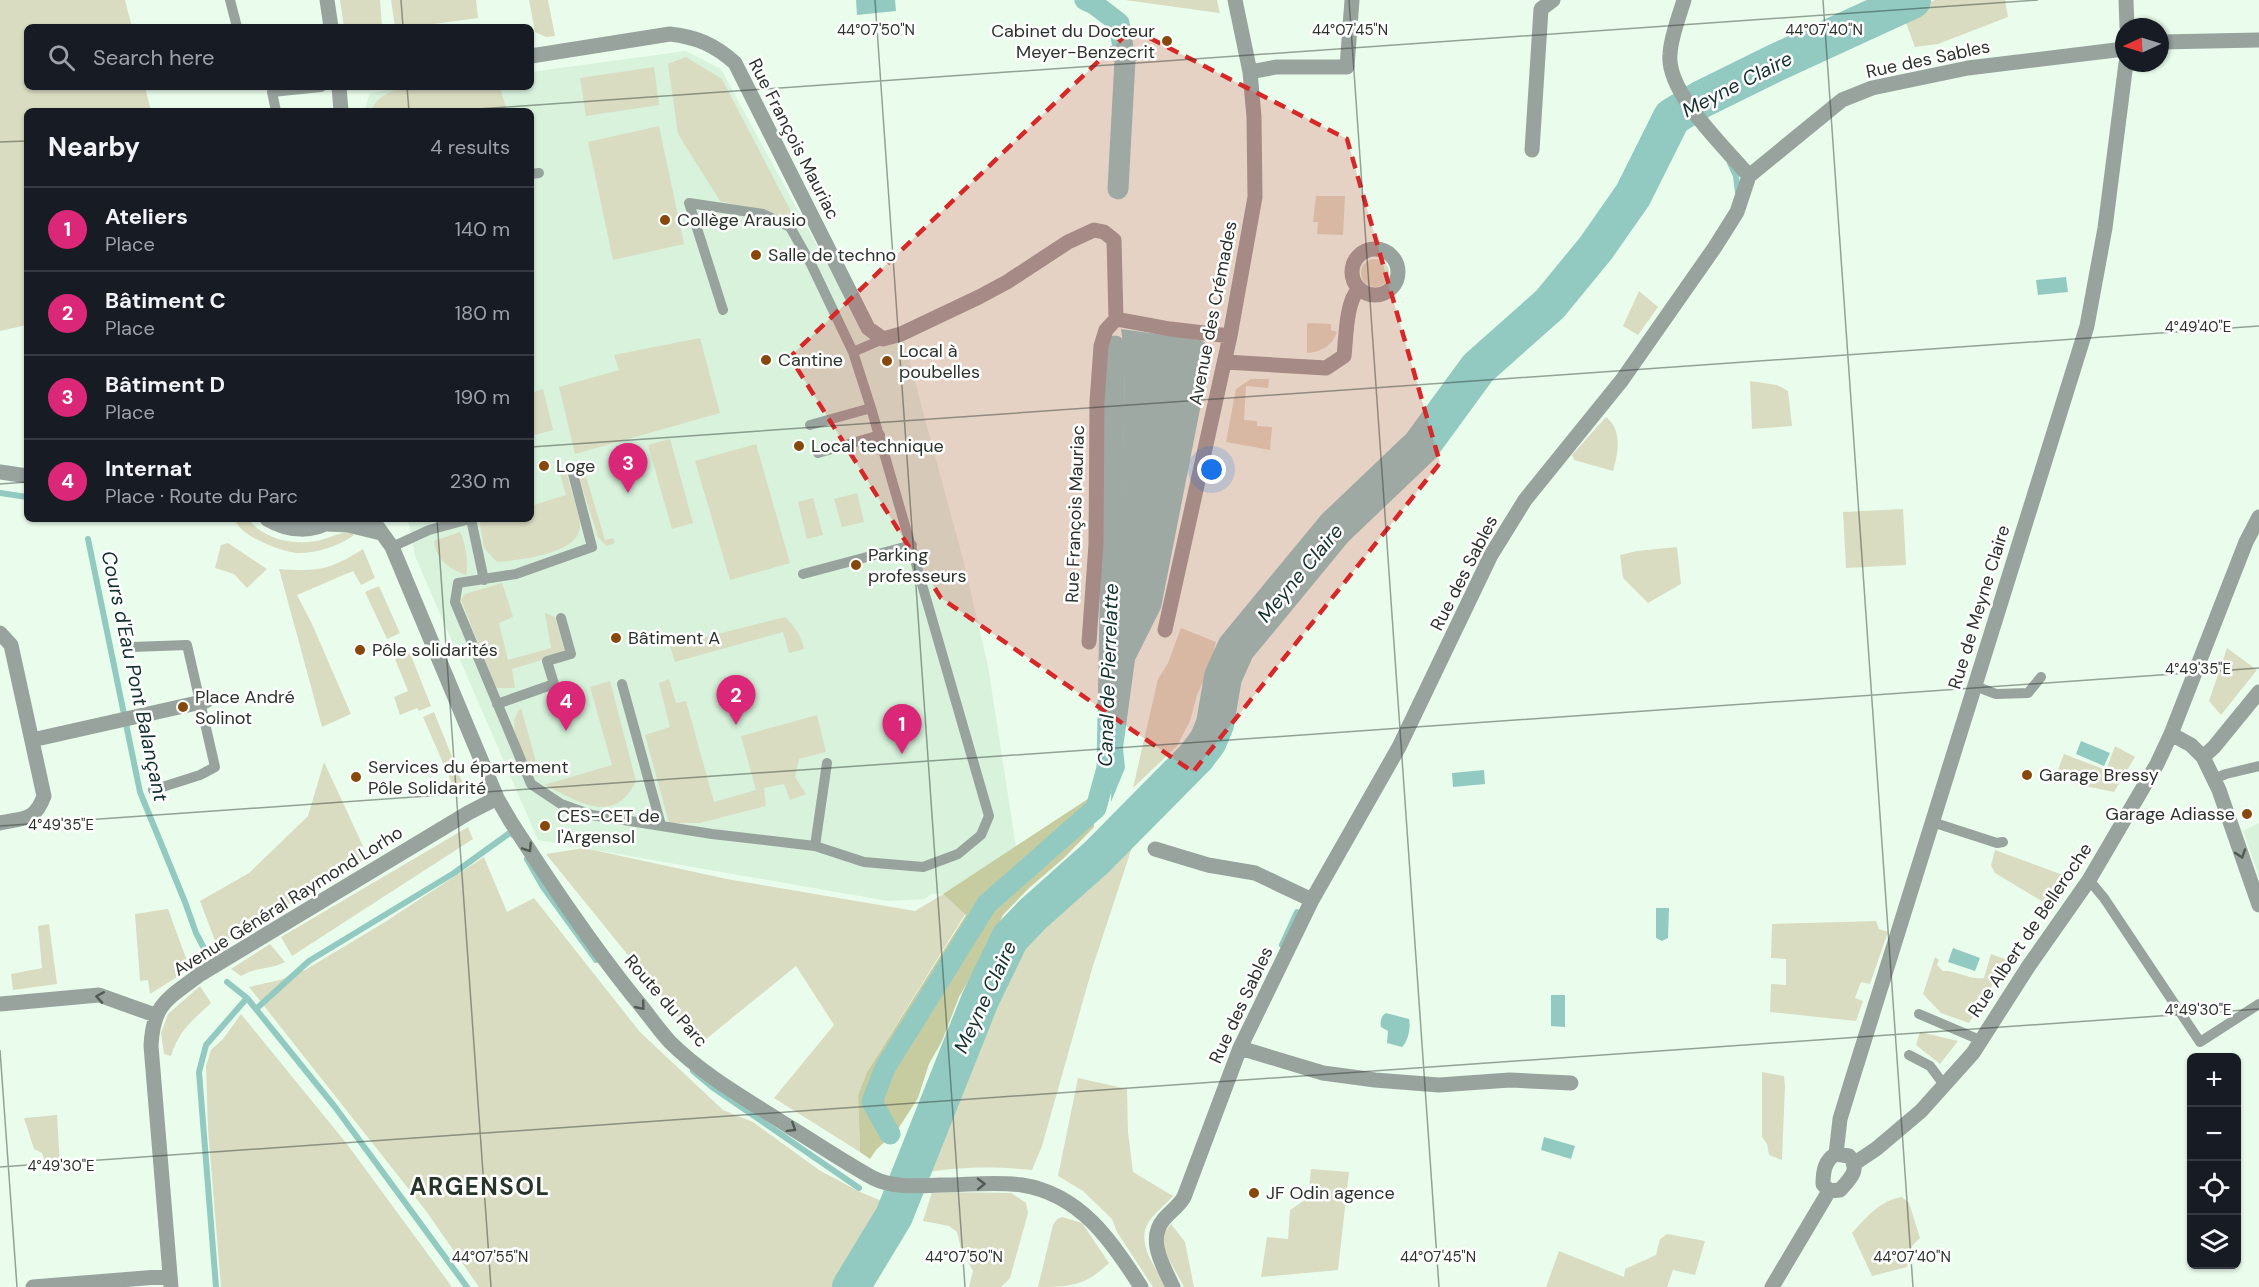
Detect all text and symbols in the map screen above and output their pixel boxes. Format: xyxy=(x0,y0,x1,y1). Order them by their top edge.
north arrow xyxy=(2115,18,2169,72)
place label: Cabinet du Docteur Meyer-Benzecrit xyxy=(991,19,1155,64)
text: 44°07'50"N xyxy=(837,20,915,40)
text: 44°07'45"N xyxy=(1312,20,1388,40)
text: 44°07'40"N xyxy=(1785,20,1863,40)
search box xyxy=(24,24,534,90)
marker: Cabinet du Docteur Meyer-Benzecrit xyxy=(1160,34,1174,48)
street label: Rue des Sables xyxy=(1864,34,1992,84)
icon: search xyxy=(45,41,78,74)
text: Search here xyxy=(93,43,214,72)
water label: Meyne Claire xyxy=(1677,45,1797,123)
street label: Rue François Mauriac xyxy=(743,54,845,224)
text: Nearby xyxy=(48,130,140,164)
text: 4 results xyxy=(430,134,510,160)
text: Ateliers xyxy=(105,202,188,231)
place label: Collège Arausio xyxy=(677,208,806,232)
marker: Collège Arausio xyxy=(658,213,672,227)
text: 1 xyxy=(64,216,71,242)
text: 140 m xyxy=(455,216,510,242)
street label: Avenue des Crémades xyxy=(1183,219,1243,407)
text: Place xyxy=(105,231,155,257)
place label: Salle de techno xyxy=(768,243,896,267)
marker: Salle de techno xyxy=(749,248,763,262)
text: Bâtiment C xyxy=(105,286,226,315)
text: 2 xyxy=(62,300,73,326)
text: 180 m xyxy=(455,300,510,326)
text: Place xyxy=(105,315,155,341)
text: 4°49'40"E xyxy=(2165,317,2231,337)
place label: Local à poubelles xyxy=(899,339,980,384)
place label: Cantine xyxy=(778,348,843,372)
marker: Cantine xyxy=(759,353,773,367)
marker: Local à poubelles xyxy=(880,354,894,368)
text: Bâtiment D xyxy=(105,370,225,399)
text: 3 xyxy=(61,384,74,410)
text: 190 m xyxy=(454,384,510,410)
text: Place xyxy=(105,399,155,425)
street label: Rue François Mauriac xyxy=(1060,425,1090,603)
place label: Local technique xyxy=(811,434,944,458)
marker: Local technique xyxy=(792,439,806,453)
pin: 3 xyxy=(608,444,648,493)
text: Internat xyxy=(105,454,192,483)
place label: Loge xyxy=(556,454,595,478)
your location xyxy=(1197,455,1226,484)
marker: Loge xyxy=(537,459,551,473)
text: 4 xyxy=(61,468,74,494)
text: 230 m xyxy=(450,468,510,494)
text: Place · Route du Parc xyxy=(105,483,298,509)
street label: Rue des Sables xyxy=(1425,511,1503,635)
water label: Meyne Claire xyxy=(1251,518,1349,628)
street label: Rue de Meyne Claire xyxy=(1943,522,2015,692)
place label: Parking professeurs xyxy=(868,543,967,588)
water label: Cours d'Eau Pont Balançant xyxy=(96,548,174,804)
marker: Parking professeurs xyxy=(849,558,863,572)
water label: Canal de Pierrelatte xyxy=(1092,583,1124,767)
place label: Bâtiment A xyxy=(628,626,720,650)
marker: Bâtiment A xyxy=(609,631,623,645)
place label: Pôle solidarités xyxy=(372,638,498,662)
marker: Pôle solidarités xyxy=(353,643,367,657)
text: 4°49'35"E xyxy=(2165,659,2231,679)
pin: 2 xyxy=(716,676,756,725)
pin: 4 xyxy=(546,682,586,731)
place label: Place André Solinot xyxy=(195,685,295,730)
marker: Place André Solinot xyxy=(176,700,190,714)
pin: 1 xyxy=(882,704,922,754)
place label: Services du épartement Pôle Solidarité xyxy=(368,755,568,800)
place label: Garage Bressy xyxy=(2039,763,2159,787)
marker: Garage Bressy xyxy=(2020,768,2034,782)
marker: Services du épartement Pôle Solidarité xyxy=(349,770,363,784)
place label: Garage Adiasse xyxy=(2105,802,2235,826)
place label: CES-CET de l'Argensol xyxy=(557,804,660,849)
marker: Garage Adiasse xyxy=(2240,807,2254,821)
text: 4°49'35"E xyxy=(28,815,94,835)
marker: CES-CET de l'Argensol xyxy=(538,819,552,833)
street label: Avenue Général Raymond Lorho xyxy=(169,820,407,982)
street label: Rue Albert de Belleroche xyxy=(1963,838,2097,1022)
one-way arrow xyxy=(521,841,532,852)
one-way arrow xyxy=(2234,848,2247,859)
water label: Meyne Claire xyxy=(948,937,1022,1057)
street label: Rue des Sables xyxy=(1203,943,1279,1067)
street label: Route du Parc xyxy=(619,949,713,1053)
one-way arrow xyxy=(95,992,105,1004)
one-way arrow xyxy=(634,999,645,1010)
text: 4°49'30"E xyxy=(2164,1000,2232,1020)
map controls xyxy=(2187,1053,2241,1269)
button: + xyxy=(2187,1053,2241,1107)
button: − xyxy=(2187,1107,2241,1161)
one-way arrow xyxy=(786,1120,796,1132)
text: 4°49'30"E xyxy=(27,1156,95,1176)
button: locate xyxy=(2187,1161,2241,1215)
district label: ARGENSOL xyxy=(409,1171,551,1202)
one-way arrow xyxy=(977,1178,986,1191)
place label: JF Odin agence xyxy=(1266,1181,1395,1205)
marker: JF Odin agence xyxy=(1247,1186,1261,1200)
button: layers xyxy=(2187,1215,2241,1269)
text: 44°07'55"N xyxy=(452,1247,528,1267)
text: 44°07'50"N xyxy=(925,1247,1003,1267)
text: 44°07'45"N xyxy=(1400,1247,1476,1267)
text: 44°07'40"N xyxy=(1873,1247,1951,1267)

